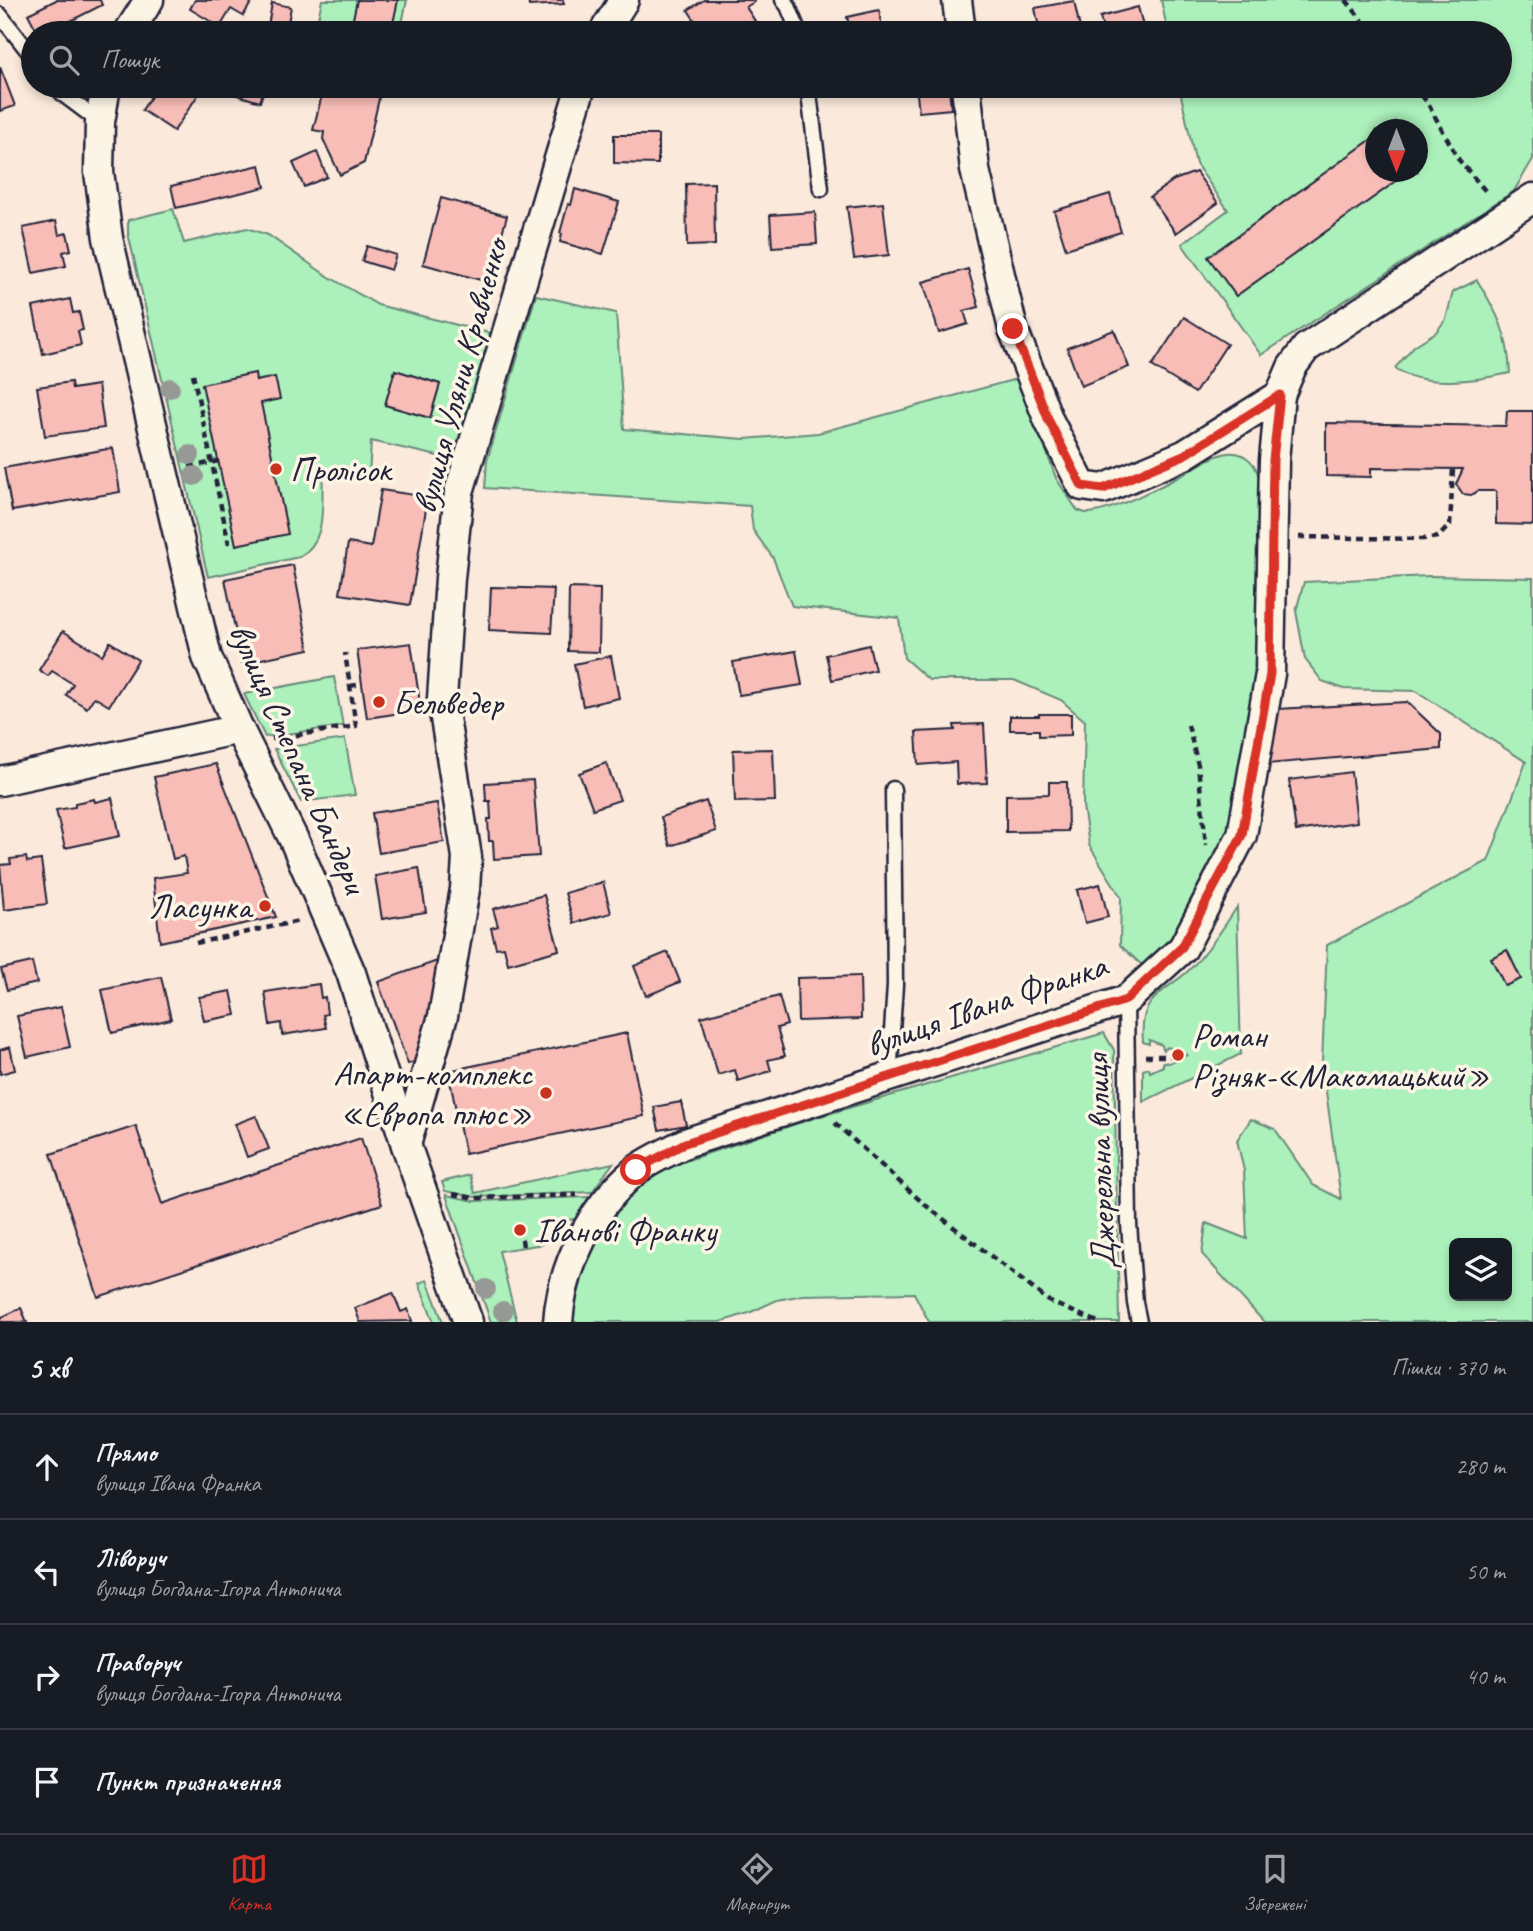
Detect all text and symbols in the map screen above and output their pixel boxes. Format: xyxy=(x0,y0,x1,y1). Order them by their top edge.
search box xyxy=(21,21,1512,98)
icon: search xyxy=(45,41,83,79)
text: Пошук xyxy=(101,43,159,76)
north arrow xyxy=(1365,119,1428,182)
street label: вулиця Уляни Кравченко xyxy=(402,230,519,518)
route end xyxy=(997,313,1028,344)
place label: Пролісок xyxy=(290,447,394,492)
marker: Пролісок xyxy=(268,461,284,477)
street label: вулиця Степана Бандери xyxy=(218,616,379,903)
place label: Бельведер xyxy=(393,680,504,725)
marker: Бельведер xyxy=(371,694,387,710)
place label: Ласунка xyxy=(149,884,254,929)
marker: Ласунка xyxy=(257,898,273,914)
street label: вулиця Івана Франка xyxy=(860,942,1115,1067)
place label: Роман Різняк-«Макомацький» xyxy=(1192,1013,1490,1098)
marker: Роман Різняк-«Макомацький» xyxy=(1170,1047,1186,1063)
place label: Апарт-комплекс «Європа плюс» xyxy=(333,1051,533,1136)
street label: Джерельна вулиця xyxy=(1074,1051,1126,1270)
marker: Апарт-комплекс «Європа плюс» xyxy=(538,1085,554,1101)
route start xyxy=(620,1154,651,1185)
place label: Іванові Франку xyxy=(534,1208,718,1253)
marker: Іванові Франку xyxy=(512,1222,528,1238)
map controls xyxy=(1449,1238,1512,1301)
button: layers xyxy=(1449,1238,1512,1301)
text: 5 хв xyxy=(28,1349,68,1387)
text: Пішки · 370 m xyxy=(1391,1353,1505,1382)
text: Прямо xyxy=(95,1436,157,1469)
icon: ahead xyxy=(28,1448,66,1486)
text: 280 m xyxy=(1456,1452,1505,1481)
text: вулиця Івана Франка xyxy=(95,1469,261,1498)
text: Ліворуч xyxy=(95,1541,166,1574)
icon: left xyxy=(28,1553,66,1591)
text: 50 m xyxy=(1466,1557,1505,1586)
text: вулиця Богдана-Ігора Антонича xyxy=(95,1574,341,1603)
text: Праворуч xyxy=(95,1646,180,1679)
icon: right xyxy=(28,1658,66,1696)
text: 40 m xyxy=(1466,1662,1505,1691)
text: вулиця Богдана-Ігора Антонича xyxy=(95,1679,341,1708)
icon: arrive xyxy=(28,1763,66,1801)
text: Пункт призначення xyxy=(95,1765,280,1798)
tab: Карта xyxy=(227,1850,271,1916)
tab: Маршрут xyxy=(726,1850,789,1916)
tab: Збережені xyxy=(1244,1850,1305,1916)

